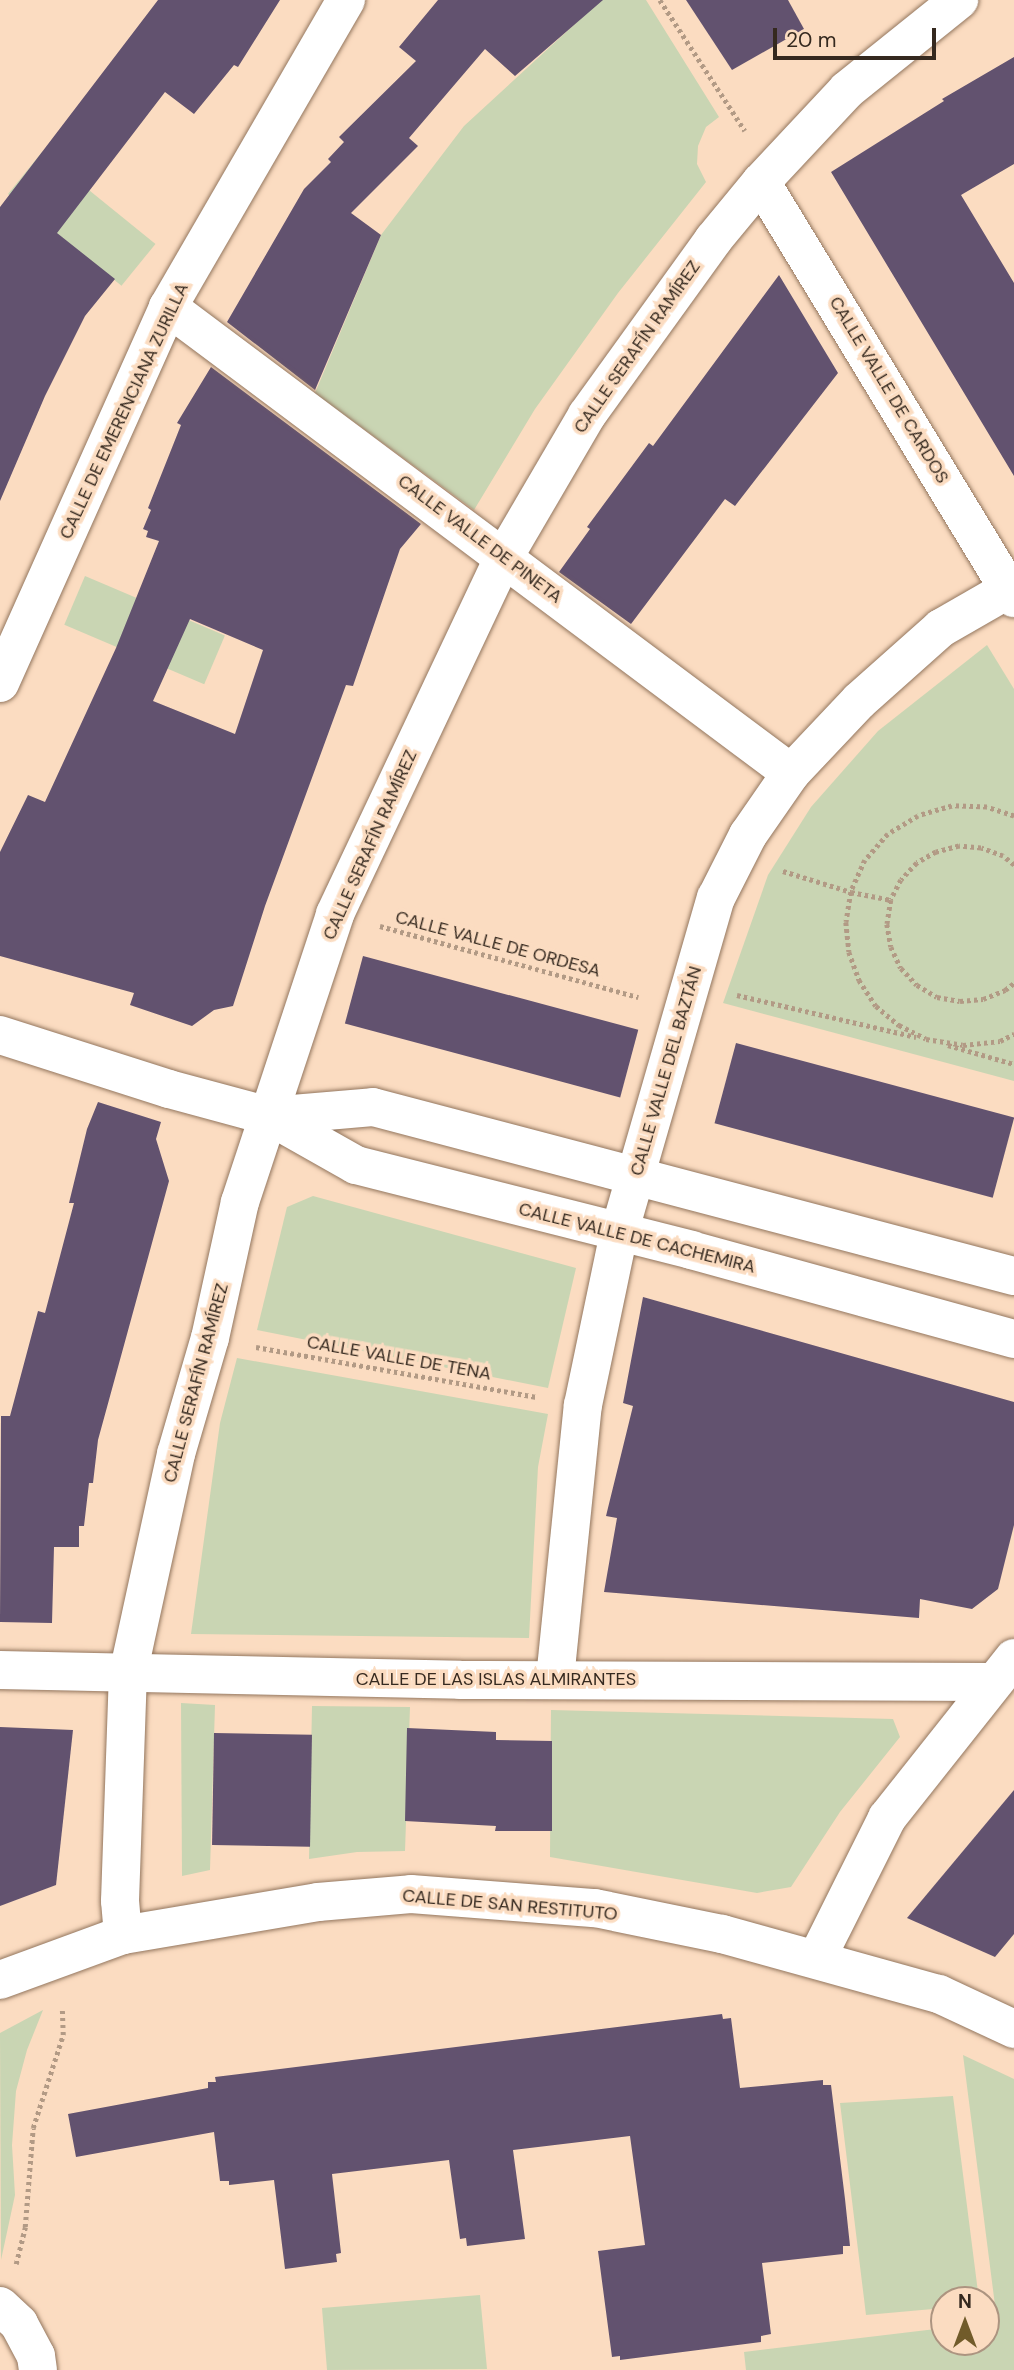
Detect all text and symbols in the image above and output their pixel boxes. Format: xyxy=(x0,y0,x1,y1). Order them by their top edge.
scale bar xyxy=(776,14,939,58)
text: 20 m xyxy=(786,26,837,54)
street label: CALLE SERAFÍN RAMÍREZ xyxy=(569,257,705,437)
street label: CALLE DE EMERENCIANA ZURILLA xyxy=(55,279,193,543)
street label: CALLE VALLE DE CARDOS xyxy=(825,293,953,487)
street label: CALLE VALLE DE PINETA xyxy=(394,470,566,608)
street label: CALLE SERAFÍN RAMÍREZ xyxy=(318,747,422,943)
street label: CALLE VALLE DE ORDESA xyxy=(393,906,603,982)
street label: CALLE VALLE DEL BAZTÁN xyxy=(626,964,706,1178)
street label: CALLE VALLE DE CACHEMIRA xyxy=(516,1198,758,1278)
street label: CALLE SERAFÍN RAMÍREZ xyxy=(159,1281,233,1485)
street label: CALLE VALLE DE TENA xyxy=(305,1331,493,1385)
street label: CALLE DE LAS ISLAS ALMIRANTES xyxy=(356,1668,636,1690)
street label: CALLE DE SAN RESTITUTO xyxy=(401,1885,619,1925)
north arrow xyxy=(930,2286,1000,2356)
text: N xyxy=(958,2289,972,2314)

